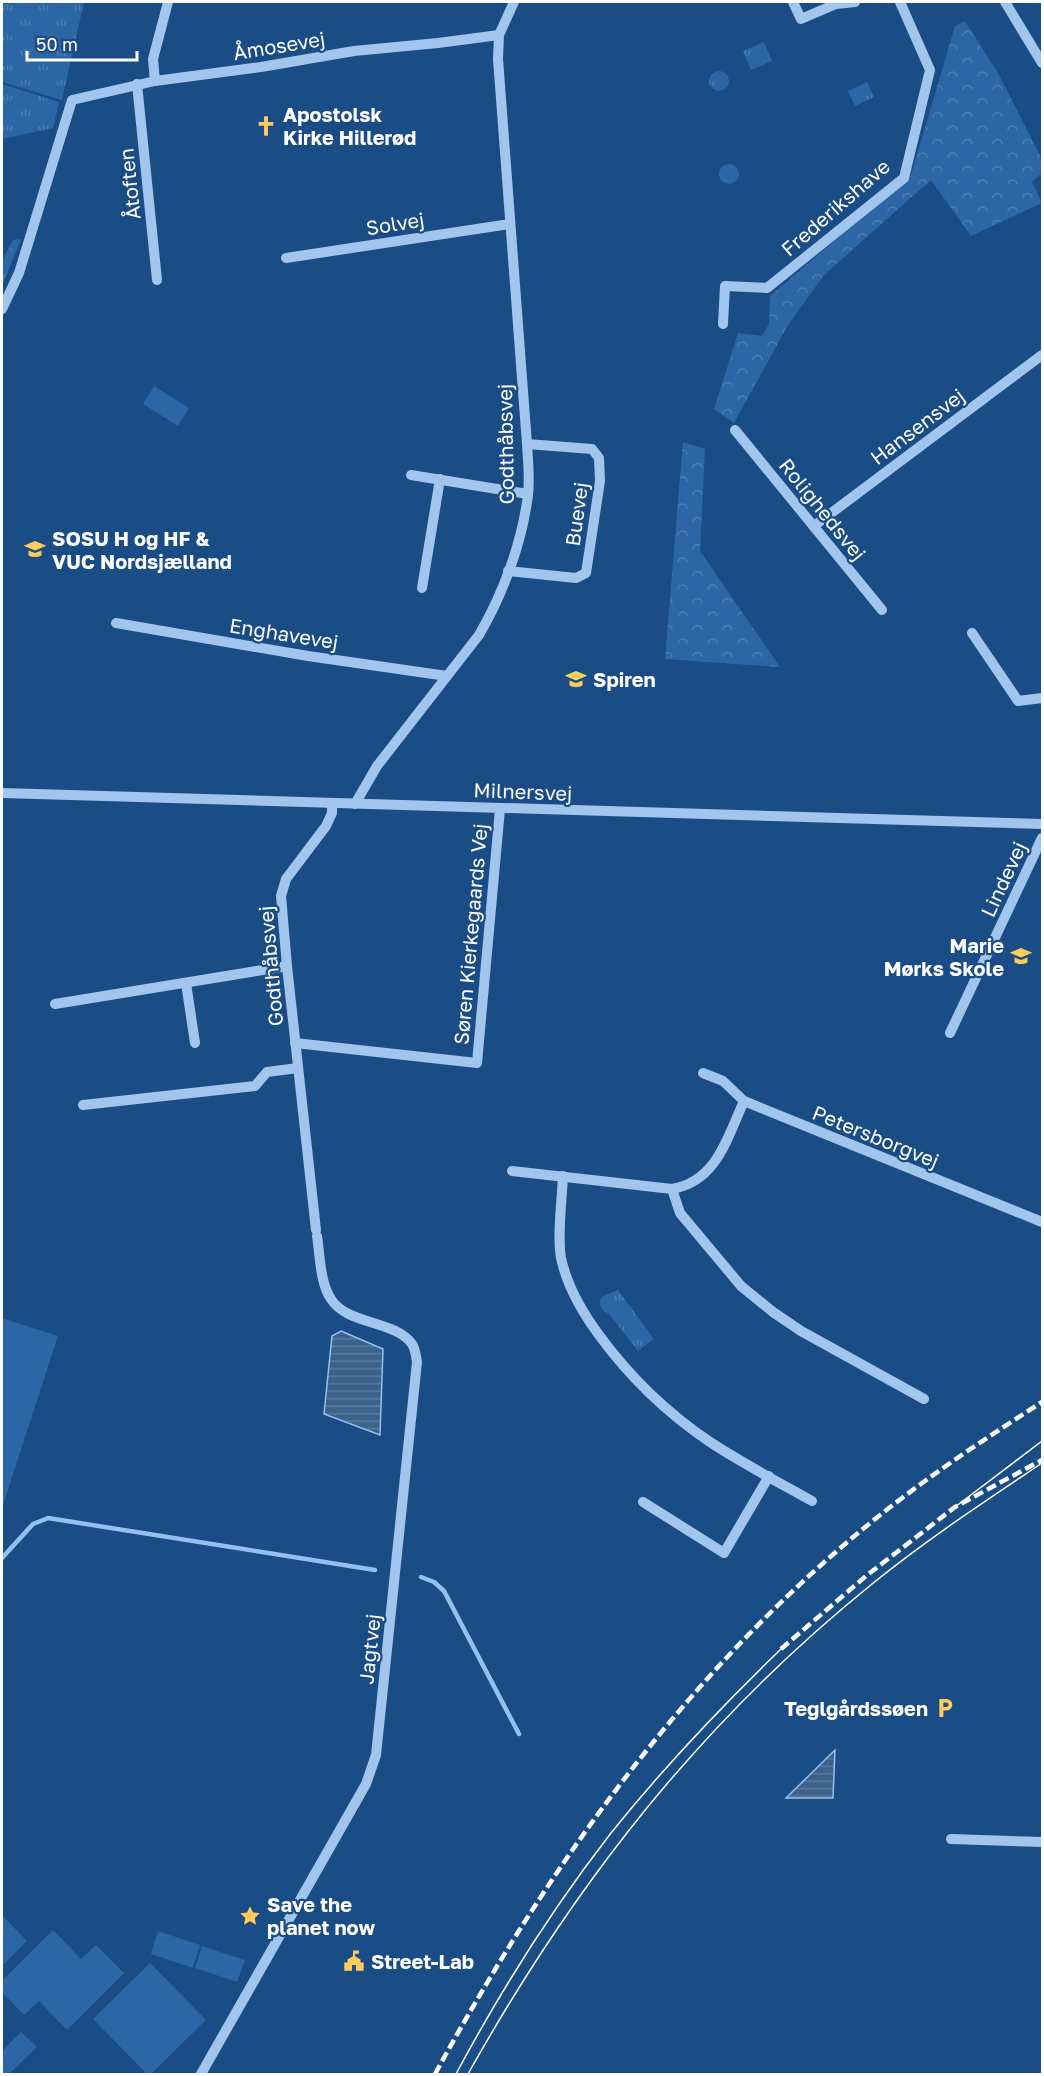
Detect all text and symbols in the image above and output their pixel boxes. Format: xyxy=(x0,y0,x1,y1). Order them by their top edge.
scale bar xyxy=(27,24,136,62)
street label: Åmosevej xyxy=(231,26,327,64)
text: 50 m xyxy=(36,33,78,55)
place label: Apostolsk Kirke Hillerød xyxy=(283,102,416,149)
church icon: Apostolsk Kirke Hillerød xyxy=(254,114,278,138)
street label: Åtoften xyxy=(113,147,145,221)
street label: Frederikshave xyxy=(776,153,894,261)
street label: Solvej xyxy=(364,207,426,239)
street label: Godthåbsvej xyxy=(492,383,518,505)
street label: Hansensvej xyxy=(865,383,969,469)
street label: Rolighedsvej xyxy=(775,453,871,565)
street label: Buevej xyxy=(560,480,592,548)
place label: SOSU H og HF & VUC Nordsjælland xyxy=(52,526,232,573)
school or university icon: SOSU H og HF & VUC Nordsjælland xyxy=(23,537,47,561)
street label: Enghavevej xyxy=(228,613,340,653)
school or university icon: Spiren xyxy=(564,667,588,691)
place label: Spiren xyxy=(593,667,656,691)
street label: Milnersvej xyxy=(473,777,573,805)
street label: Søren Kierkegaards Vej xyxy=(448,822,492,1046)
street label: Lindevej xyxy=(975,838,1031,920)
street label: Godthåbsvej xyxy=(253,905,287,1027)
place label: Marie Mørks Skole xyxy=(884,933,1004,980)
school or university icon: Marie Mørks Skole xyxy=(1009,944,1033,968)
street label: Petersborgvej xyxy=(809,1100,943,1172)
street label: Jagtvej xyxy=(353,1613,385,1685)
place label: Teglgårdssøen xyxy=(784,1696,928,1720)
parking icon: Teglgårdssøen xyxy=(933,1696,957,1720)
place label: Save the planet now xyxy=(267,1892,375,1939)
place icon: Save the planet now xyxy=(238,1904,262,1928)
public building icon: Street-Lab xyxy=(342,1949,366,1973)
place label: Street-Lab xyxy=(371,1949,474,1973)

